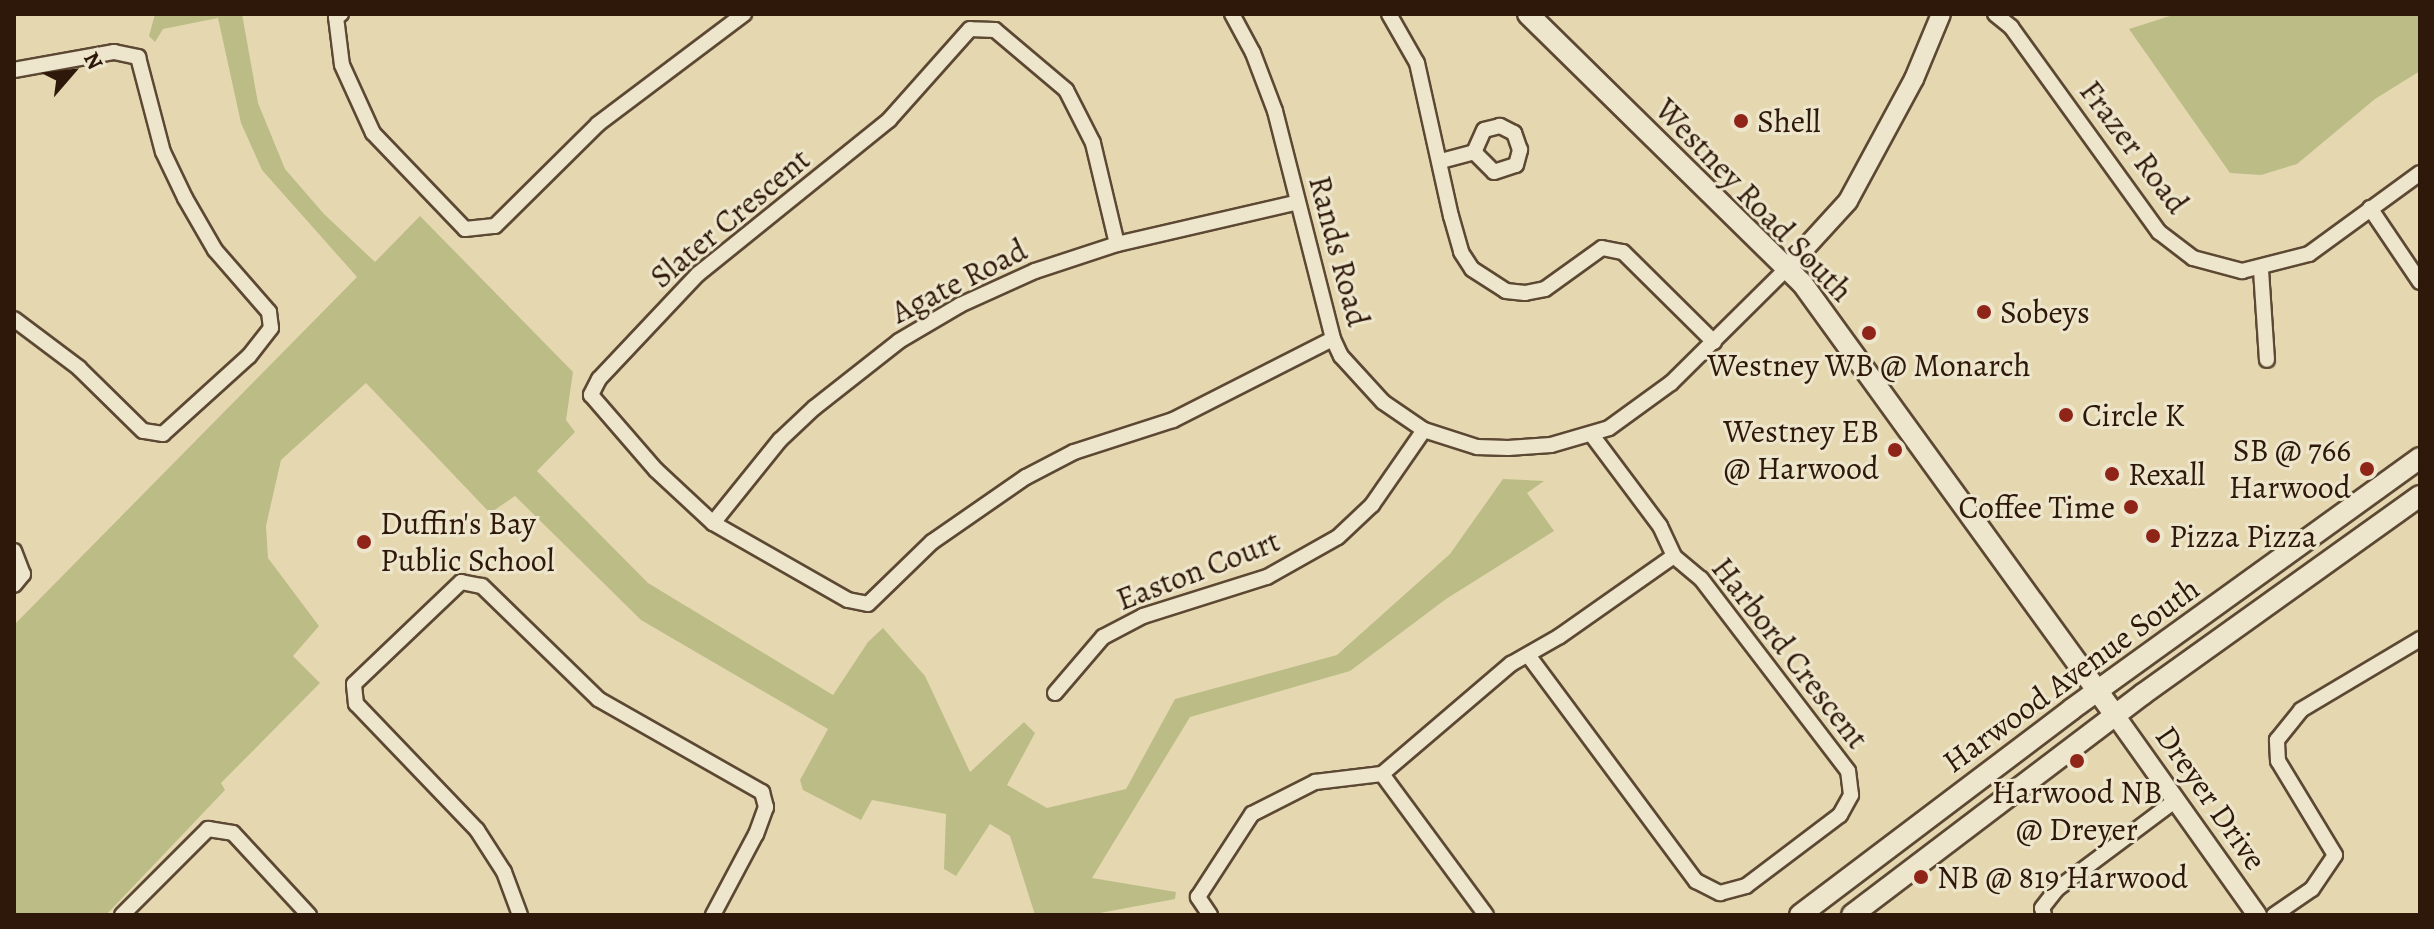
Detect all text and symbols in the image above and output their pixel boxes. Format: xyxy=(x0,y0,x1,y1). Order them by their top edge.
north arrow xyxy=(32,32,112,112)
text: N xyxy=(76,47,110,75)
street label: Frazer Road xyxy=(2071,73,2197,221)
street label: Westney Road South xyxy=(1647,90,1861,310)
place label: Shell xyxy=(1757,102,1821,140)
marker: Shell xyxy=(1732,112,1750,130)
street label: Slater Crescent xyxy=(642,140,818,296)
street label: Rands Road xyxy=(1300,171,1378,331)
street label: Agate Road xyxy=(885,231,1033,331)
place label: Sobeys xyxy=(2000,293,2090,331)
marker: Sobeys xyxy=(1975,303,1993,321)
marker: Westney WB @ Monarch xyxy=(1860,324,1878,342)
place label: Westney WB @ Monarch xyxy=(1707,346,2031,384)
place label: Circle K xyxy=(2082,396,2184,434)
marker: Circle K xyxy=(2057,406,2075,424)
place label: Westney EB @ Harwood xyxy=(1723,413,1879,488)
place label: SB @ 766 Harwood xyxy=(2229,432,2351,507)
marker: Westney EB @ Harwood xyxy=(1886,441,1904,459)
place label: Rexall xyxy=(2128,455,2205,493)
marker: SB @ 766 Harwood xyxy=(2358,460,2376,478)
marker: Rexall xyxy=(2103,465,2121,483)
place label: Coffee Time xyxy=(1959,488,2115,526)
marker: Coffee Time xyxy=(2122,498,2140,516)
place label: Duffin's Bay Public School xyxy=(380,505,555,580)
place label: Pizza Pizza xyxy=(2169,517,2317,555)
street label: Easton Court xyxy=(1111,521,1285,619)
marker: Pizza Pizza xyxy=(2144,527,2162,545)
marker: Duffin's Bay Public School xyxy=(355,533,373,551)
street label: Harbord Crescent xyxy=(1703,550,1877,756)
street label: Harwood Avenue South xyxy=(1935,569,2207,781)
street label: Dreyer Drive xyxy=(2147,718,2275,878)
marker: Harwood NB @ Dreyer xyxy=(2068,752,2086,770)
place label: Harwood NB @ Dreyer xyxy=(1992,774,2162,849)
place label: NB @ 819 Harwood xyxy=(1937,858,2188,896)
marker: NB @ 819 Harwood xyxy=(1912,868,1930,886)

